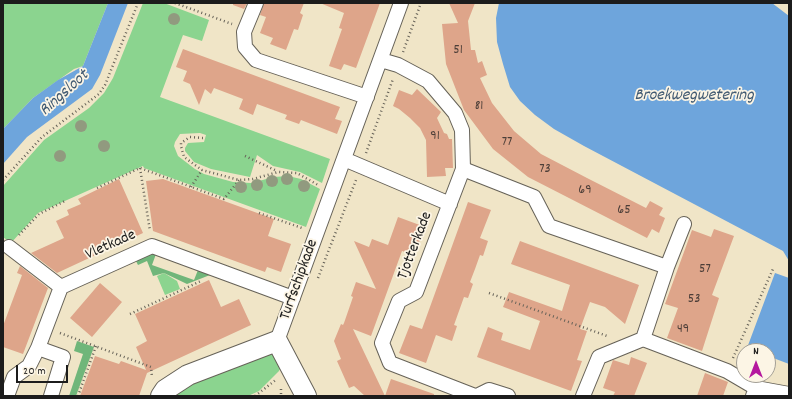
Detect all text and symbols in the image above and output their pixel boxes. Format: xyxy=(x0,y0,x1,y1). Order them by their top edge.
house number: 51 xyxy=(453,43,463,59)
water label: Ringsloot xyxy=(36,67,94,121)
water label: Broekwegwetering xyxy=(634,87,754,107)
house number: 81 xyxy=(475,99,483,115)
house number: 91 xyxy=(430,129,440,145)
house number: 77 xyxy=(502,135,512,151)
house number: 73 xyxy=(539,162,551,178)
house number: 69 xyxy=(578,183,592,199)
house number: 65 xyxy=(617,203,631,219)
street label: Tjotterkade xyxy=(394,209,438,283)
street label: Vletkade xyxy=(83,226,139,266)
street label: Turfschipkade xyxy=(277,237,323,323)
house number: 57 xyxy=(699,262,711,278)
house number: 53 xyxy=(688,292,700,308)
house number: 49 xyxy=(677,322,689,338)
north arrow xyxy=(736,343,776,383)
text: N xyxy=(753,344,759,360)
scale bar xyxy=(18,357,70,383)
text: 20 m xyxy=(23,363,46,380)

